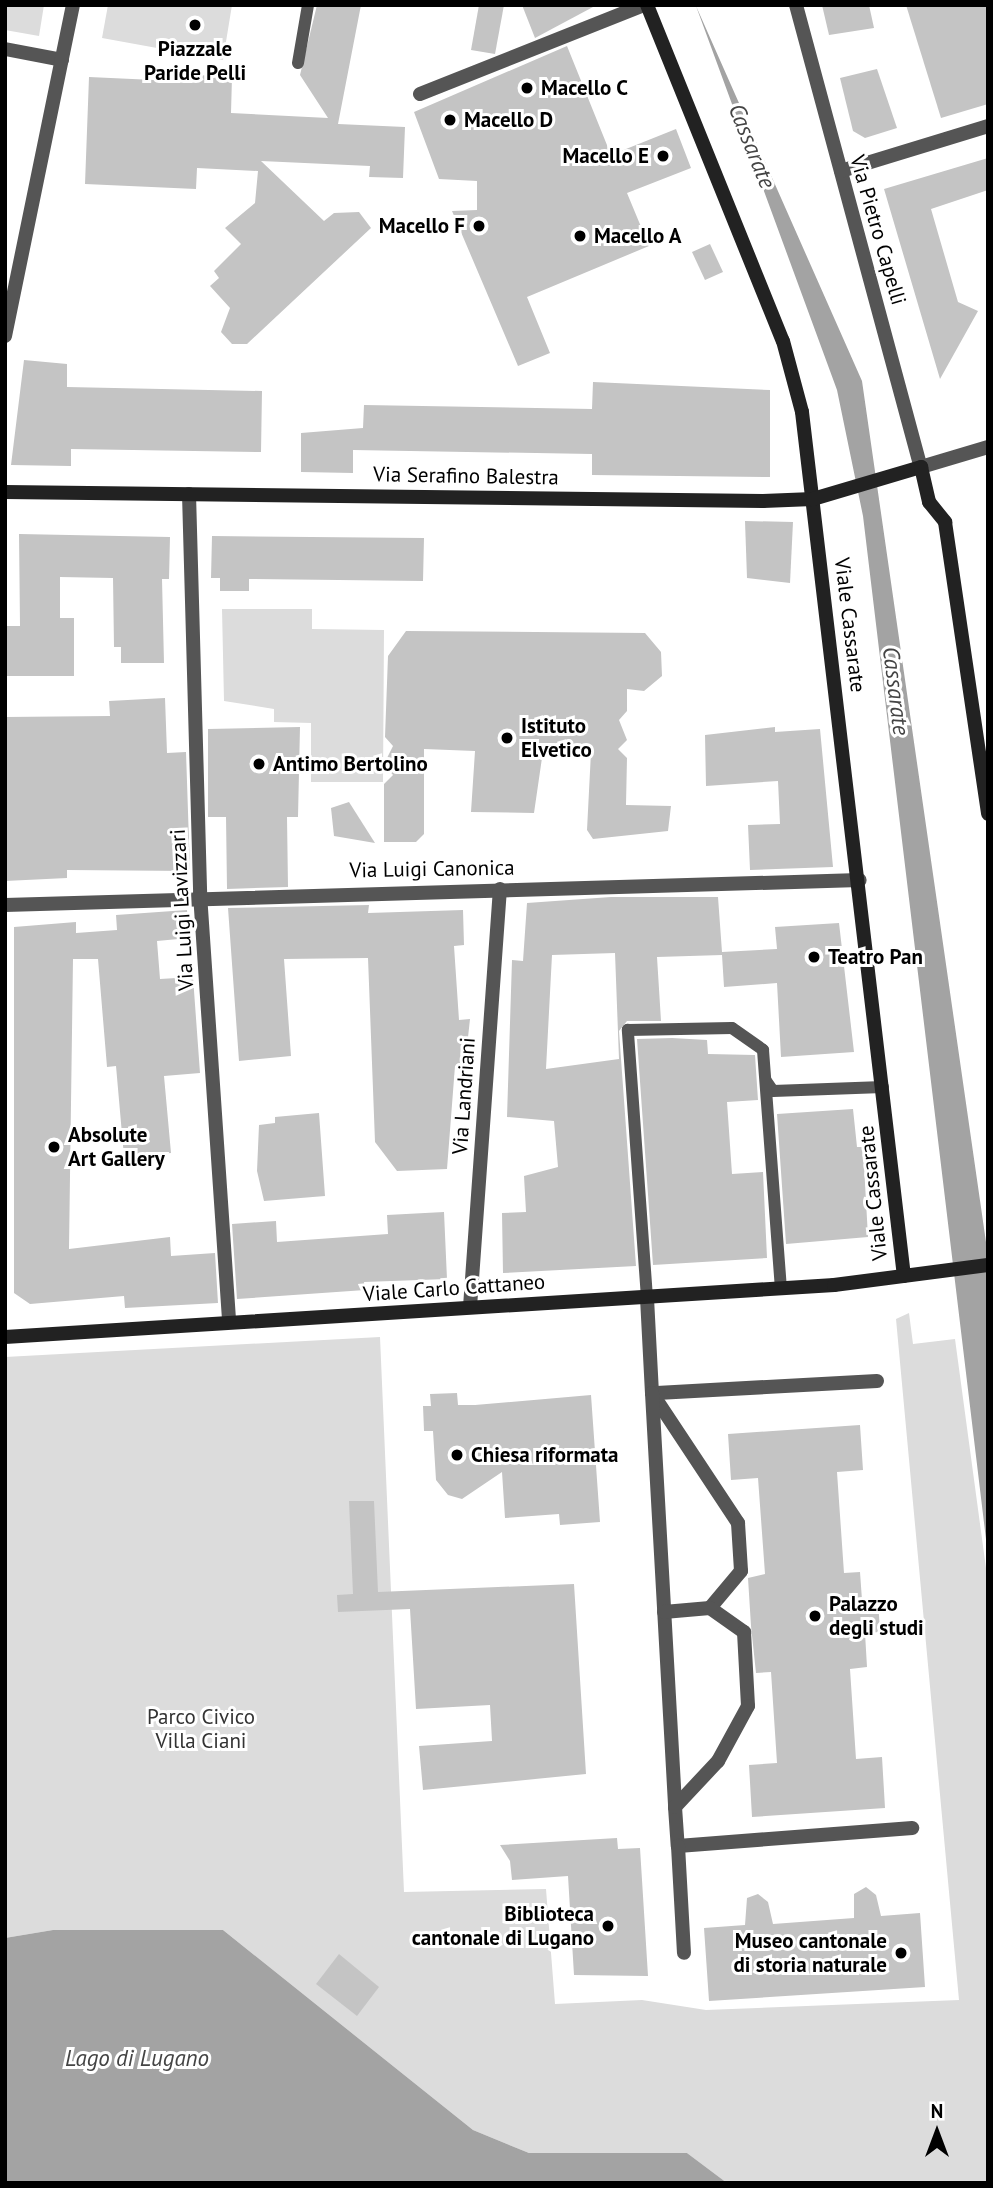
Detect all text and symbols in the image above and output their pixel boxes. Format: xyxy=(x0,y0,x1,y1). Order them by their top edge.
marker: Piazzale Paride Pelli xyxy=(187,17,203,33)
place label: Piazzale Paride Pelli xyxy=(144,36,246,86)
place label: Macello C xyxy=(541,75,628,101)
marker: Macello C xyxy=(519,80,535,96)
water label: Cassarate xyxy=(723,100,781,192)
place label: Macello D xyxy=(464,107,553,133)
marker: Macello D xyxy=(442,112,458,128)
place label: Macello E xyxy=(562,143,649,169)
marker: Macello E xyxy=(655,148,671,164)
street label: Via Pietro Capelli xyxy=(845,152,911,308)
place label: Macello F xyxy=(379,213,465,239)
marker: Macello F xyxy=(471,218,487,234)
place label: Macello A xyxy=(594,223,682,249)
marker: Macello A xyxy=(572,228,588,244)
street label: Via Serafino Balestra xyxy=(373,462,559,490)
street label: Viale Cassarate xyxy=(829,556,871,694)
water label: Cassarate xyxy=(877,645,915,737)
place label: Istituto Elvetico xyxy=(521,713,592,763)
marker: Istituto Elvetico xyxy=(499,730,515,746)
place label: Antimo Bertolino xyxy=(273,751,428,777)
marker: Antimo Bertolino xyxy=(251,756,267,772)
street label: Via Luigi Lavizzari xyxy=(165,828,199,992)
street label: Via Luigi Canonica xyxy=(349,855,515,883)
place label: Teatro Pan xyxy=(828,944,923,970)
marker: Teatro Pan xyxy=(806,949,822,965)
street label: Via Landriani xyxy=(447,1037,481,1155)
place label: Absolute Art Gallery xyxy=(68,1122,165,1172)
street label: Viale Cassarate xyxy=(853,1124,893,1262)
marker: Absolute Art Gallery xyxy=(46,1139,62,1155)
street label: Viale Carlo Cattaneo xyxy=(362,1269,546,1307)
place label: Chiesa riformata xyxy=(471,1442,618,1468)
marker: Chiesa riformata xyxy=(449,1447,465,1463)
place label: Palazzo degli studi xyxy=(829,1591,924,1641)
marker: Palazzo degli studi xyxy=(807,1608,823,1624)
park label: Parco Civico Villa Ciani xyxy=(147,1704,255,1754)
place label: Biblioteca cantonale di Lugano xyxy=(412,1901,594,1951)
marker: Biblioteca cantonale di Lugano xyxy=(600,1918,616,1934)
place label: Museo cantonale di storia naturale xyxy=(733,1928,887,1978)
marker: Museo cantonale di storia naturale xyxy=(893,1945,909,1961)
water label: Lago di Lugano xyxy=(65,2044,209,2072)
north arrow xyxy=(902,2097,972,2167)
text: N xyxy=(931,2099,943,2123)

